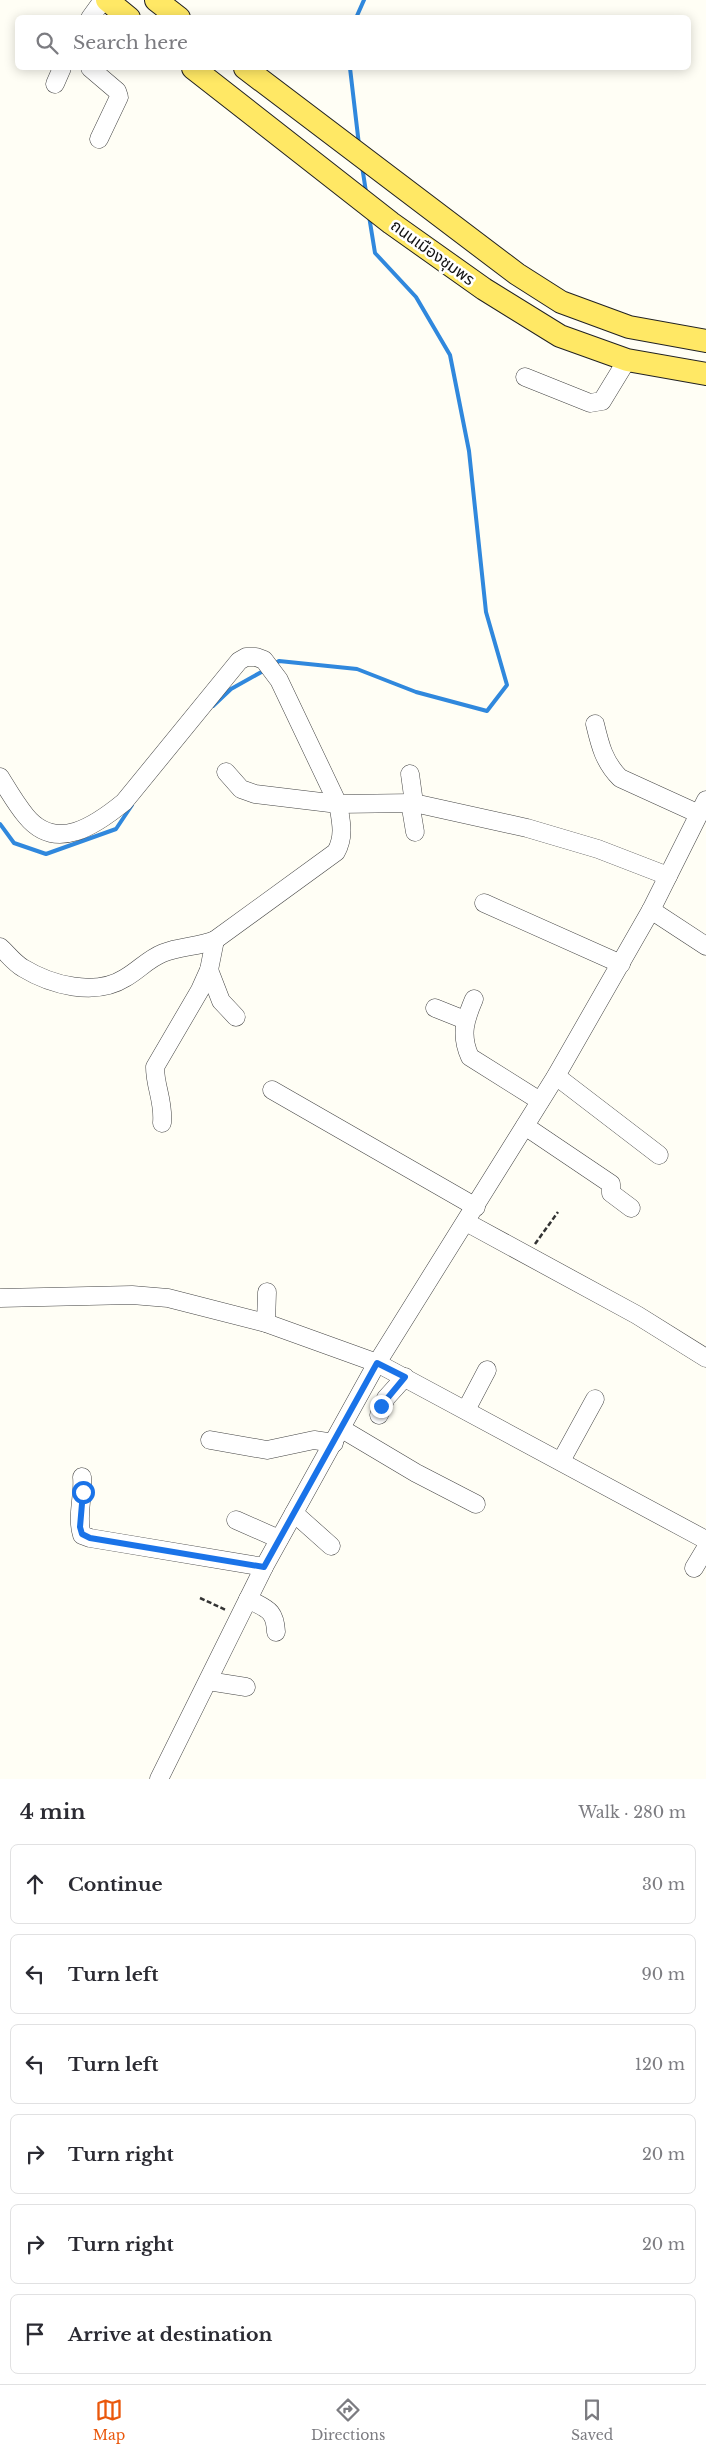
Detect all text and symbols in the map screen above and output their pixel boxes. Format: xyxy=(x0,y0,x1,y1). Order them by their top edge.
search box xyxy=(15,15,691,70)
icon: search xyxy=(33,29,61,57)
text: Search here xyxy=(73,31,188,54)
street label: ถนนเมืองชุมพร xyxy=(387,215,479,289)
route end xyxy=(370,1395,393,1418)
route start xyxy=(72,1481,95,1504)
text: 4 min xyxy=(20,1799,86,1825)
text: Walk · 280 m xyxy=(578,1802,686,1822)
icon: ahead xyxy=(21,1870,49,1898)
text: Continue xyxy=(68,1873,163,1896)
text: 30 m xyxy=(642,1874,685,1894)
icon: left xyxy=(21,1960,49,1988)
text: Turn left xyxy=(68,1963,159,1986)
text: 90 m xyxy=(642,1964,685,1984)
icon: left xyxy=(21,2050,49,2078)
text: Turn left xyxy=(68,2053,159,2076)
text: 120 m xyxy=(635,2054,685,2074)
icon: right xyxy=(21,2140,49,2168)
text: Turn right xyxy=(68,2143,174,2166)
text: 20 m xyxy=(642,2144,685,2164)
icon: right xyxy=(21,2230,49,2258)
text: Turn right xyxy=(68,2233,174,2256)
text: 20 m xyxy=(642,2234,685,2254)
icon: arrive xyxy=(21,2320,49,2348)
text: Arrive at destination xyxy=(68,2323,272,2346)
tab: Map xyxy=(93,2396,125,2444)
tab: Directions xyxy=(311,2396,385,2444)
tab: Saved xyxy=(571,2396,613,2444)

